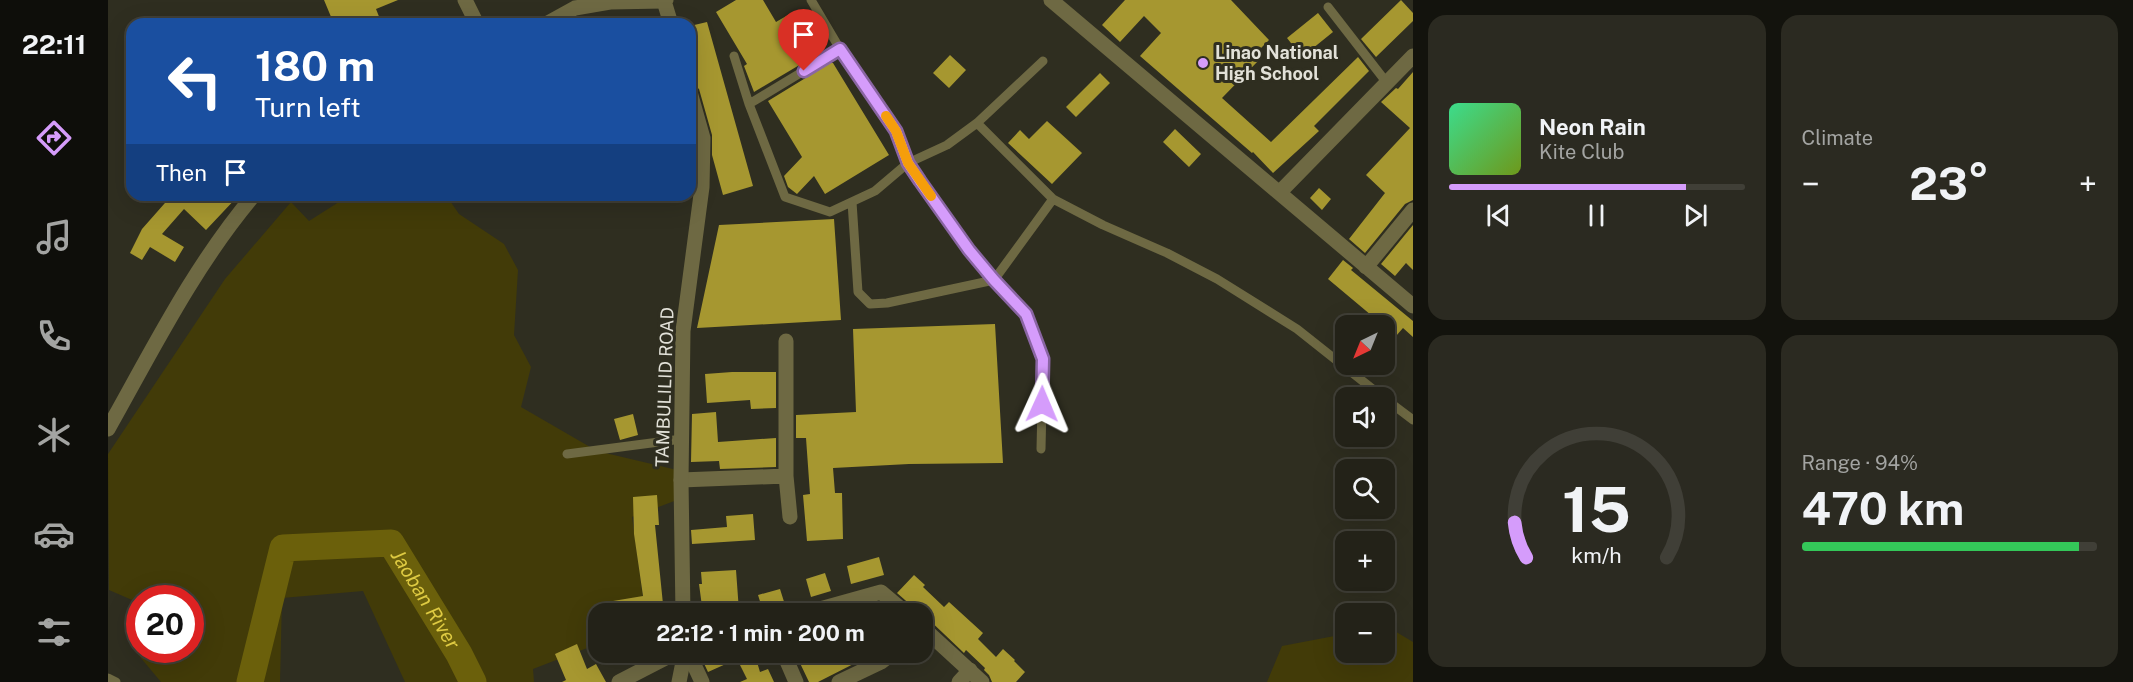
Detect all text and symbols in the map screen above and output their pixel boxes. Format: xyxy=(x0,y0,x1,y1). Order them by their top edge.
pin xyxy=(778,9,829,71)
icon: arrive xyxy=(787,18,820,51)
text: 22:11 xyxy=(22,28,86,60)
text: 180 m xyxy=(255,41,375,90)
icon: left xyxy=(156,42,234,120)
place label: Linao National High School xyxy=(1215,42,1339,84)
marker: Linao National High School xyxy=(1196,56,1210,70)
text: Turn left xyxy=(255,91,361,123)
text: Neon Rain xyxy=(1539,114,1646,140)
icon: directions xyxy=(33,117,75,159)
text: Climate xyxy=(1802,126,1873,150)
text: Kite Club xyxy=(1539,140,1624,164)
icon: arrive xyxy=(219,156,252,189)
text: 23° xyxy=(1909,157,1989,210)
text: Then xyxy=(156,160,207,186)
text: − xyxy=(1802,165,1820,203)
text: + xyxy=(2079,165,2097,203)
icon: previous xyxy=(1482,199,1515,232)
icon: pause xyxy=(1580,199,1613,232)
icon: next xyxy=(1679,199,1712,232)
icon: music xyxy=(33,216,75,258)
street label: TAMBULILID ROAD xyxy=(651,307,678,467)
icon: phone xyxy=(33,315,75,357)
north arrow xyxy=(1335,315,1395,375)
map controls xyxy=(1335,315,1395,663)
position arrow xyxy=(1010,372,1074,436)
button: sound xyxy=(1335,387,1395,447)
icon: climate xyxy=(33,414,75,456)
text: Range · 94% xyxy=(1802,451,1918,475)
button: search xyxy=(1335,459,1395,519)
text: 15 xyxy=(1562,473,1631,546)
text: 470 km xyxy=(1802,482,1964,535)
icon: car xyxy=(33,513,75,555)
button: + xyxy=(1335,531,1395,591)
text: km/h xyxy=(1572,543,1622,568)
water label: Jaoban River xyxy=(386,545,465,654)
speed limit sign: 20 xyxy=(126,585,204,663)
button: − xyxy=(1335,603,1395,663)
icon: filters xyxy=(33,611,75,653)
text: 22:12 · 1 min · 200 m xyxy=(656,620,865,646)

